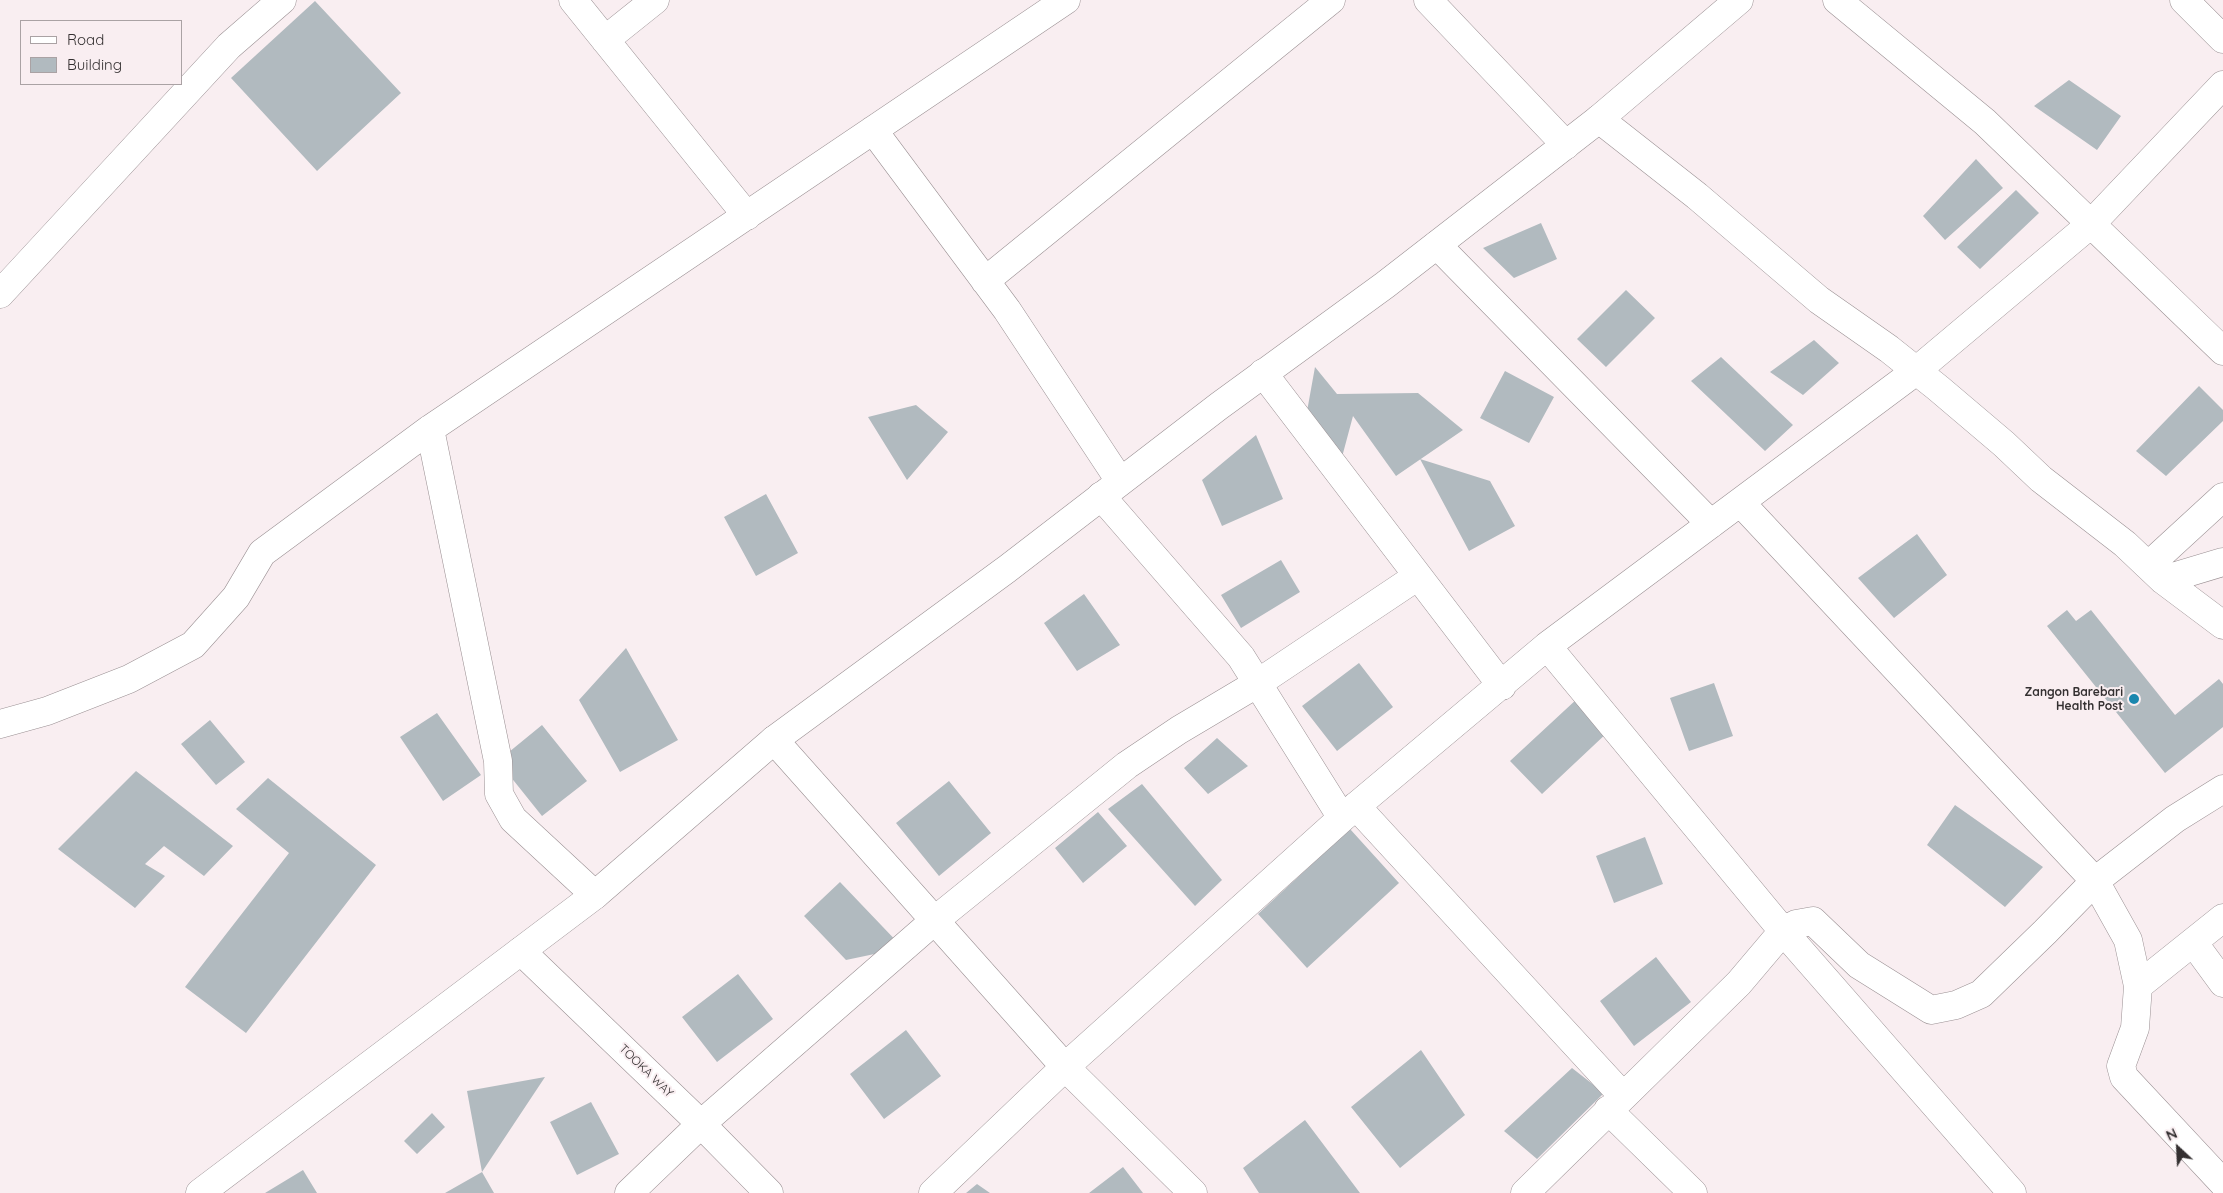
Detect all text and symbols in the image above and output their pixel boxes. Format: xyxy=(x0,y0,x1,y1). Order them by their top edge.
legend xyxy=(20,20,182,85)
text: Road xyxy=(67,30,104,49)
text: Building xyxy=(67,55,122,74)
place label: Zangon Barebari Health Post xyxy=(2025,685,2123,713)
marker: Zangon Barebari Health Post xyxy=(2127,692,2141,706)
street label: TOOKA WAY xyxy=(616,1042,676,1100)
north arrow xyxy=(2153,1123,2203,1173)
text: N xyxy=(2163,1124,2180,1145)

